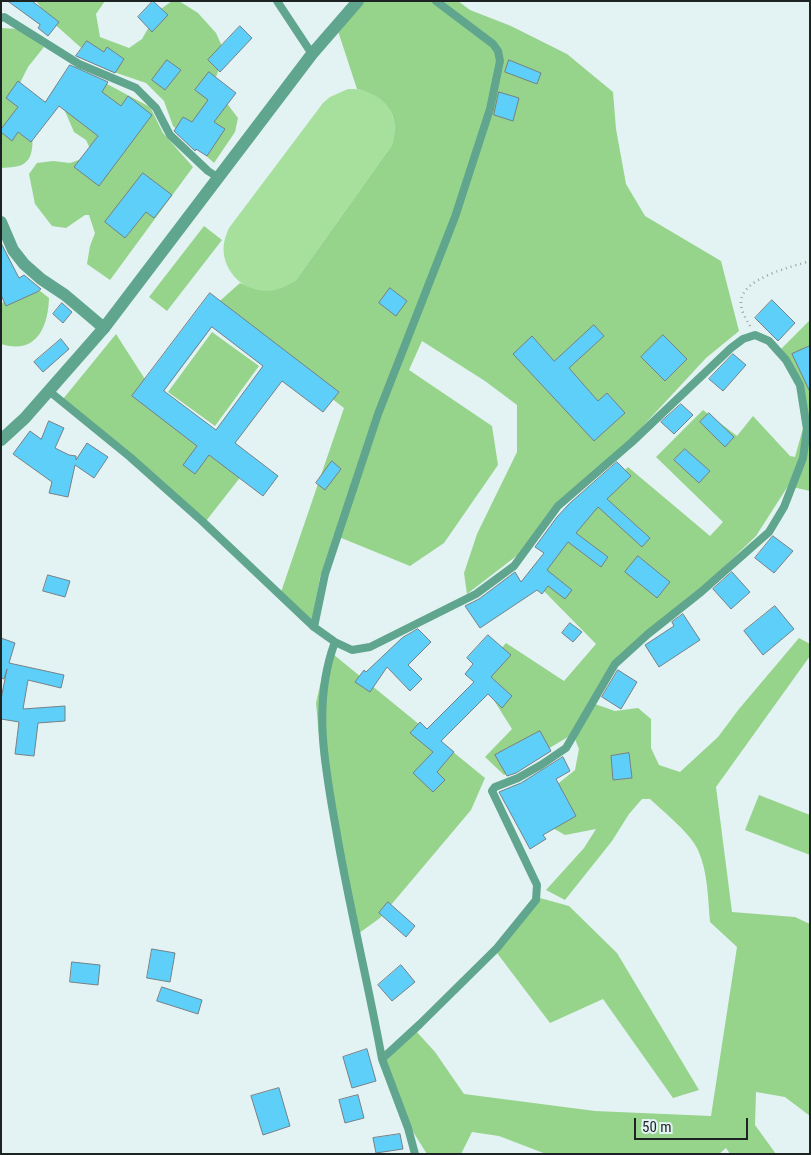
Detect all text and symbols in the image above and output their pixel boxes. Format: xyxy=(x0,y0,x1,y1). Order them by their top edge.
scale bar xyxy=(636,1108,750,1140)
text: 50 m xyxy=(642,1118,672,1136)

